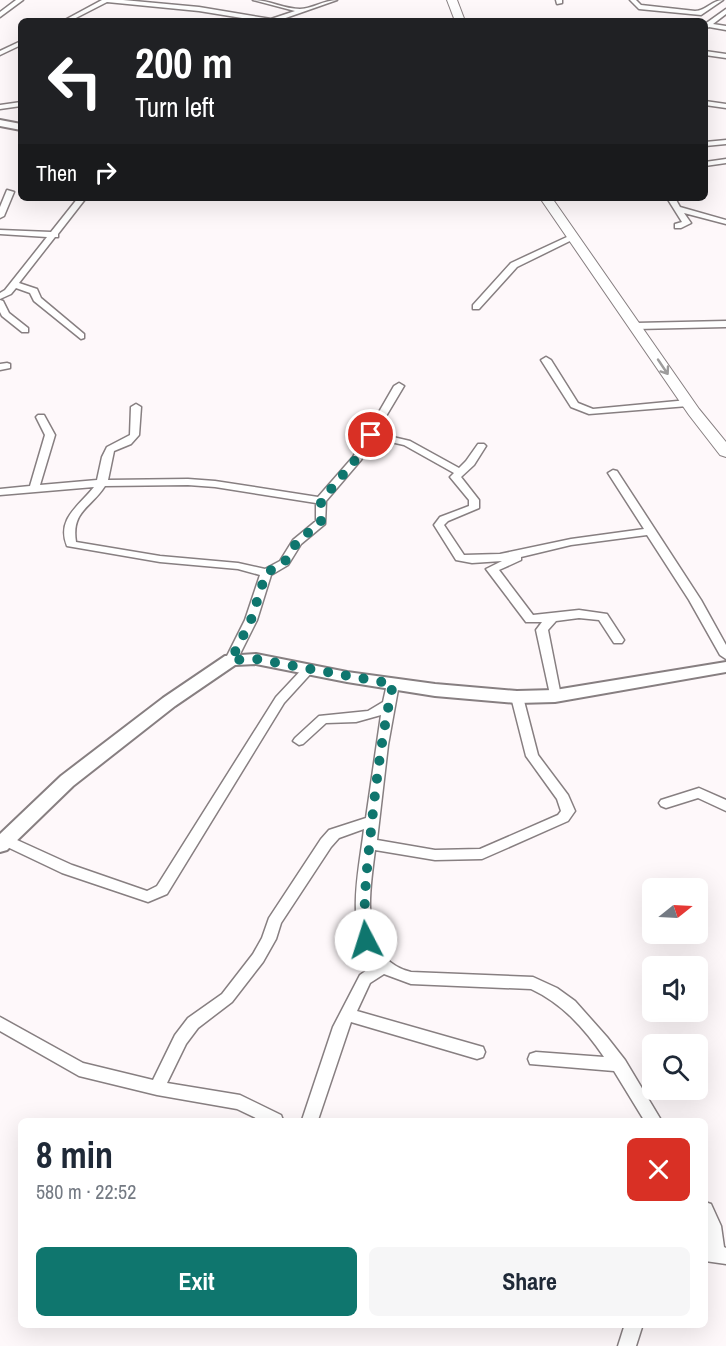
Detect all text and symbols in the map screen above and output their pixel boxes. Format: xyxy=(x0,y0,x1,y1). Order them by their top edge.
text: 200 m xyxy=(135,35,233,91)
icon: left xyxy=(36,42,114,120)
text: Turn left xyxy=(135,89,214,125)
icon: right xyxy=(89,156,122,189)
text: Then xyxy=(36,158,77,188)
one-way arrow xyxy=(658,358,670,375)
pin xyxy=(345,409,396,460)
icon: arrive xyxy=(354,418,387,451)
north arrow xyxy=(642,878,708,944)
map controls xyxy=(642,878,708,1100)
position arrow xyxy=(334,908,398,972)
button: sound xyxy=(642,956,708,1022)
button: search xyxy=(642,1034,708,1100)
text: 8 min xyxy=(36,1131,113,1179)
button: close xyxy=(627,1138,690,1201)
text: 580 m · 22:52 xyxy=(36,1178,136,1205)
button: Exit xyxy=(36,1247,357,1316)
button: Share xyxy=(369,1247,690,1316)

